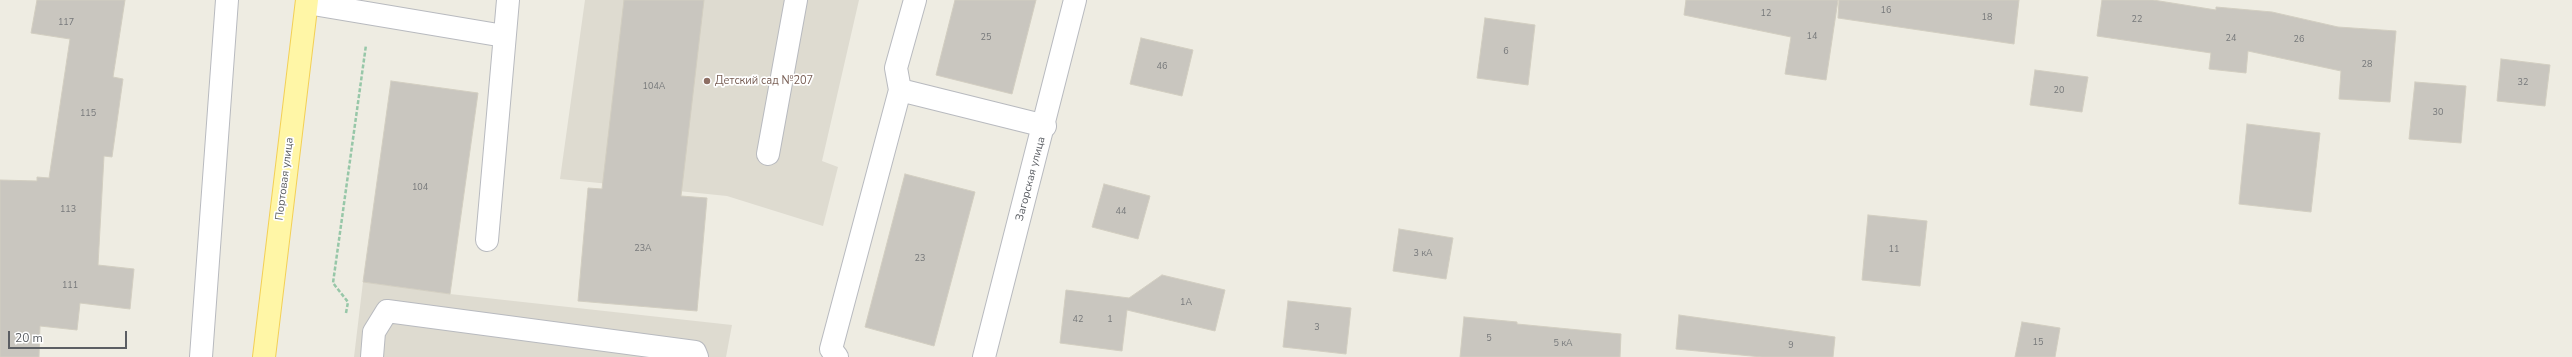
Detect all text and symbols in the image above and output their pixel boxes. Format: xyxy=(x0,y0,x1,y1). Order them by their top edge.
house number: 16 xyxy=(1881,6,1891,16)
house number: 12 xyxy=(1761,9,1771,19)
house number: 18 xyxy=(1982,13,1992,23)
house number: 22 xyxy=(2132,15,2142,25)
house number: 117 xyxy=(58,18,74,28)
house number: 14 xyxy=(1807,32,1817,42)
house number: 25 xyxy=(981,33,991,43)
house number: 24 xyxy=(2226,34,2236,44)
house number: 26 xyxy=(2294,35,2304,45)
house number: 6 xyxy=(1503,47,1509,57)
house number: 28 xyxy=(2362,60,2372,70)
house number: 46 xyxy=(1157,62,1167,72)
place label: Детский сад №207 xyxy=(715,74,813,88)
marker: Детский сад №207 xyxy=(702,76,712,86)
house number: 32 xyxy=(2518,78,2528,88)
house number: 104А xyxy=(643,82,665,92)
house number: 20 xyxy=(2054,86,2064,96)
house number: 30 xyxy=(2433,108,2443,118)
house number: 115 xyxy=(80,109,96,119)
street label: Загорская улица xyxy=(1013,135,1049,223)
street label: Портовая улица xyxy=(273,137,297,221)
house number: 104 xyxy=(412,183,428,193)
house number: 113 xyxy=(60,205,76,215)
house number: 44 xyxy=(1116,207,1126,217)
house number: 23А xyxy=(634,244,652,254)
house number: 11 xyxy=(1889,245,1899,255)
house number: 3 кА xyxy=(1413,249,1433,259)
house number: 23 xyxy=(915,254,925,264)
house number: 111 xyxy=(62,281,78,291)
house number: 1А xyxy=(1180,298,1192,308)
house number: 42 xyxy=(1073,315,1083,325)
house number: 1 xyxy=(1107,315,1113,325)
scale bar xyxy=(10,323,129,349)
house number: 3 xyxy=(1314,323,1320,333)
text: 20 m xyxy=(15,330,43,346)
house number: 5 xyxy=(1486,334,1492,344)
house number: 15 xyxy=(2033,338,2043,348)
house number: 5 кА xyxy=(1553,339,1573,349)
house number: 9 xyxy=(1788,341,1794,351)

